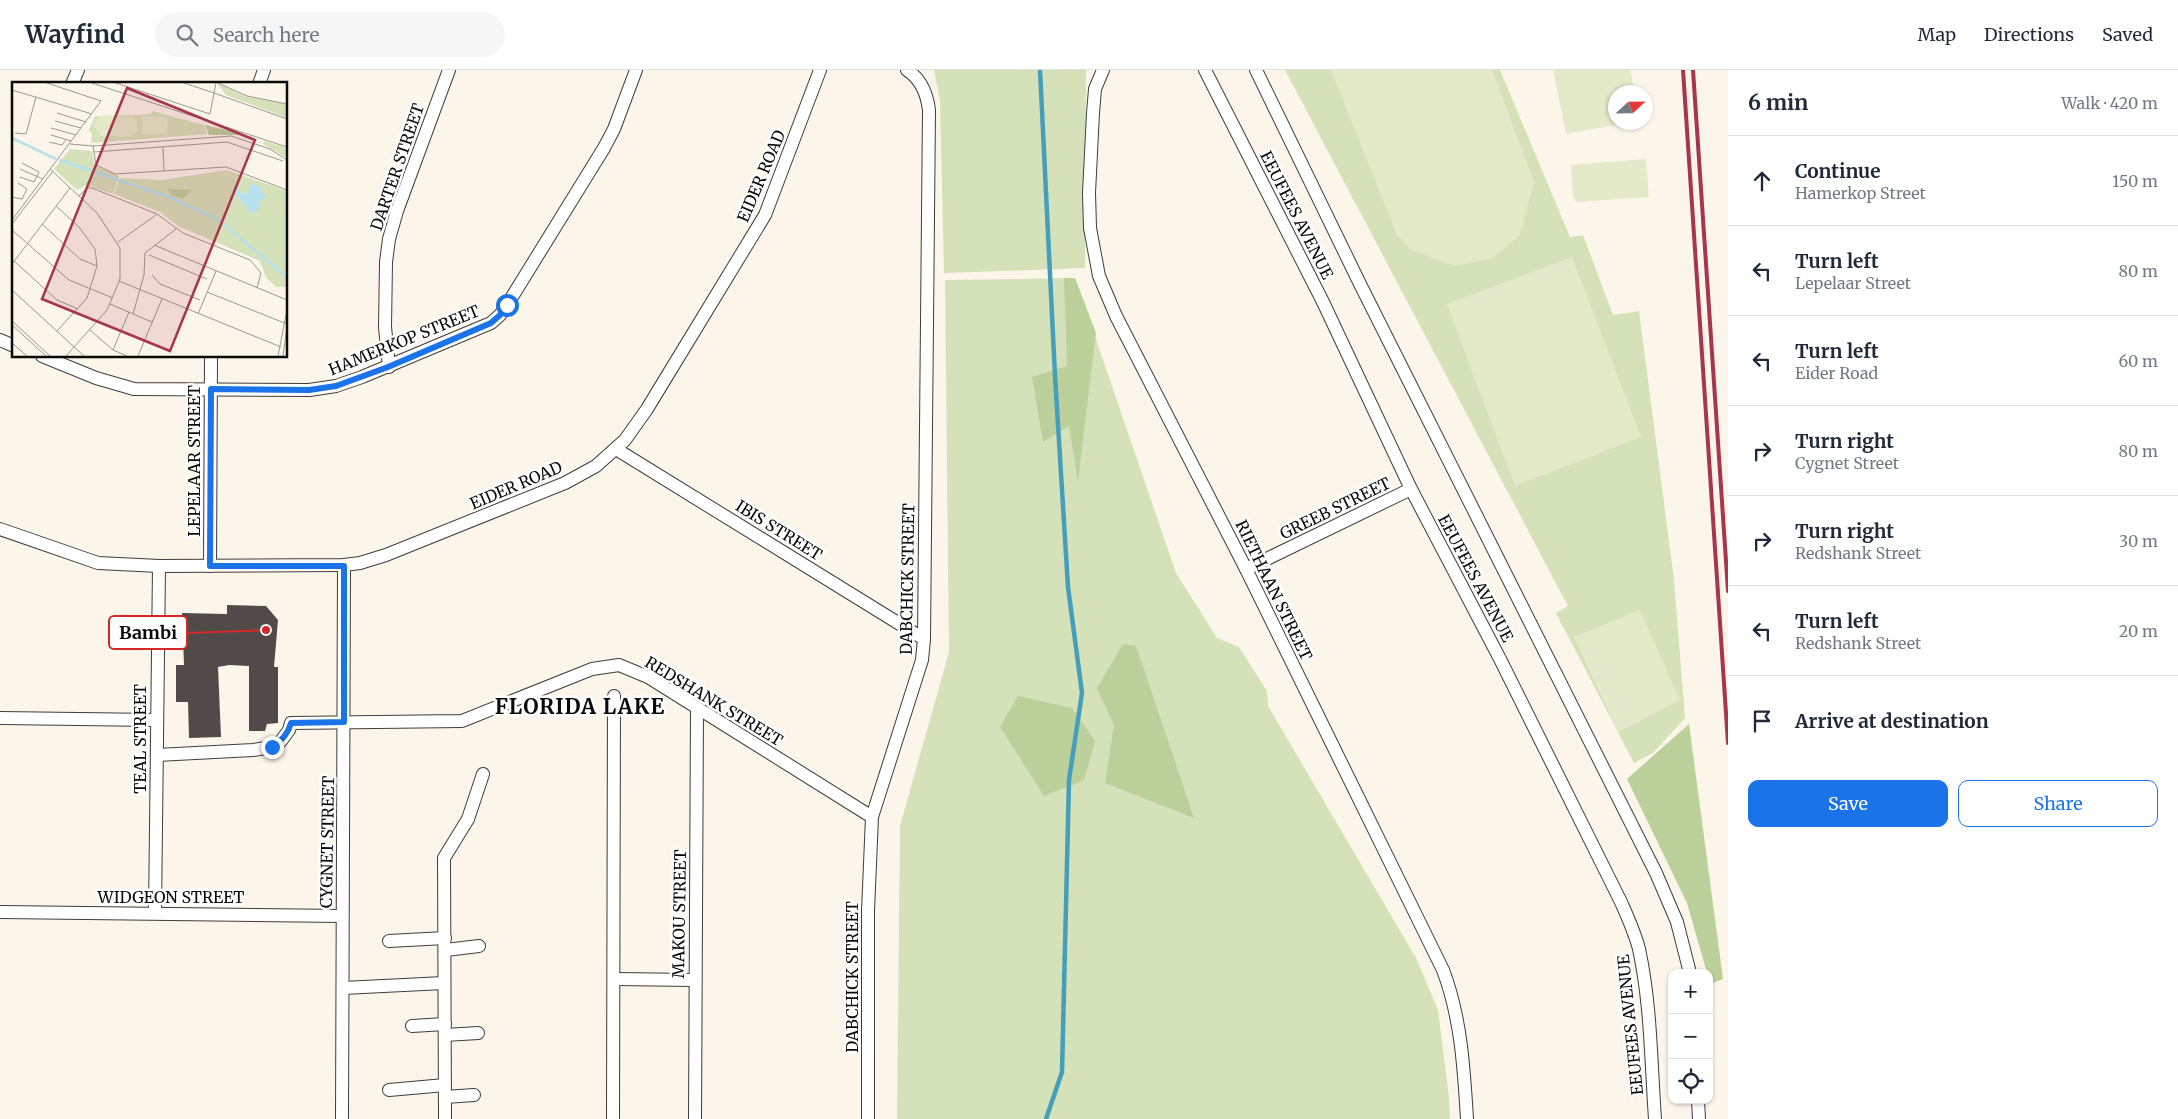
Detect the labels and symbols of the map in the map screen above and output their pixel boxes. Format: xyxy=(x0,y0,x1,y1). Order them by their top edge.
inset map xyxy=(12,82,288,358)
north arrow xyxy=(1608,85,1653,130)
street label: DARTER STREET xyxy=(366,101,428,233)
street label: EIDER ROAD xyxy=(733,127,789,225)
street label: EEUFEES AVENUE xyxy=(1256,148,1338,283)
route start xyxy=(496,294,519,317)
street label: HAMERKOP STREET xyxy=(326,301,482,379)
street label: LEPELAAR STREET xyxy=(184,385,204,537)
street label: EIDER ROAD xyxy=(467,457,565,513)
street label: GREEB STREET xyxy=(1277,473,1393,543)
street label: IBIS STREET xyxy=(732,495,826,565)
street label: DABCHICK STREET xyxy=(896,503,918,655)
street label: EEUFEES AVENUE xyxy=(1434,511,1518,646)
street label: RIETHAAN STREET xyxy=(1231,517,1317,663)
callout: Bambi xyxy=(109,616,187,649)
text: Bambi xyxy=(119,621,177,644)
street label: REDSHANK STREET xyxy=(641,652,787,750)
street label: TEAL STREET xyxy=(130,684,150,794)
district label: FLORIDA LAKE xyxy=(495,693,665,720)
route end xyxy=(261,736,284,759)
street label: CYGNET STREET xyxy=(316,776,338,908)
street label: MAKOU STREET xyxy=(668,849,690,979)
street label: WIDGEON STREET xyxy=(97,887,244,907)
street label: DABCHICK STREET xyxy=(842,901,862,1053)
street label: EEUFEES AVENUE xyxy=(1613,953,1647,1096)

